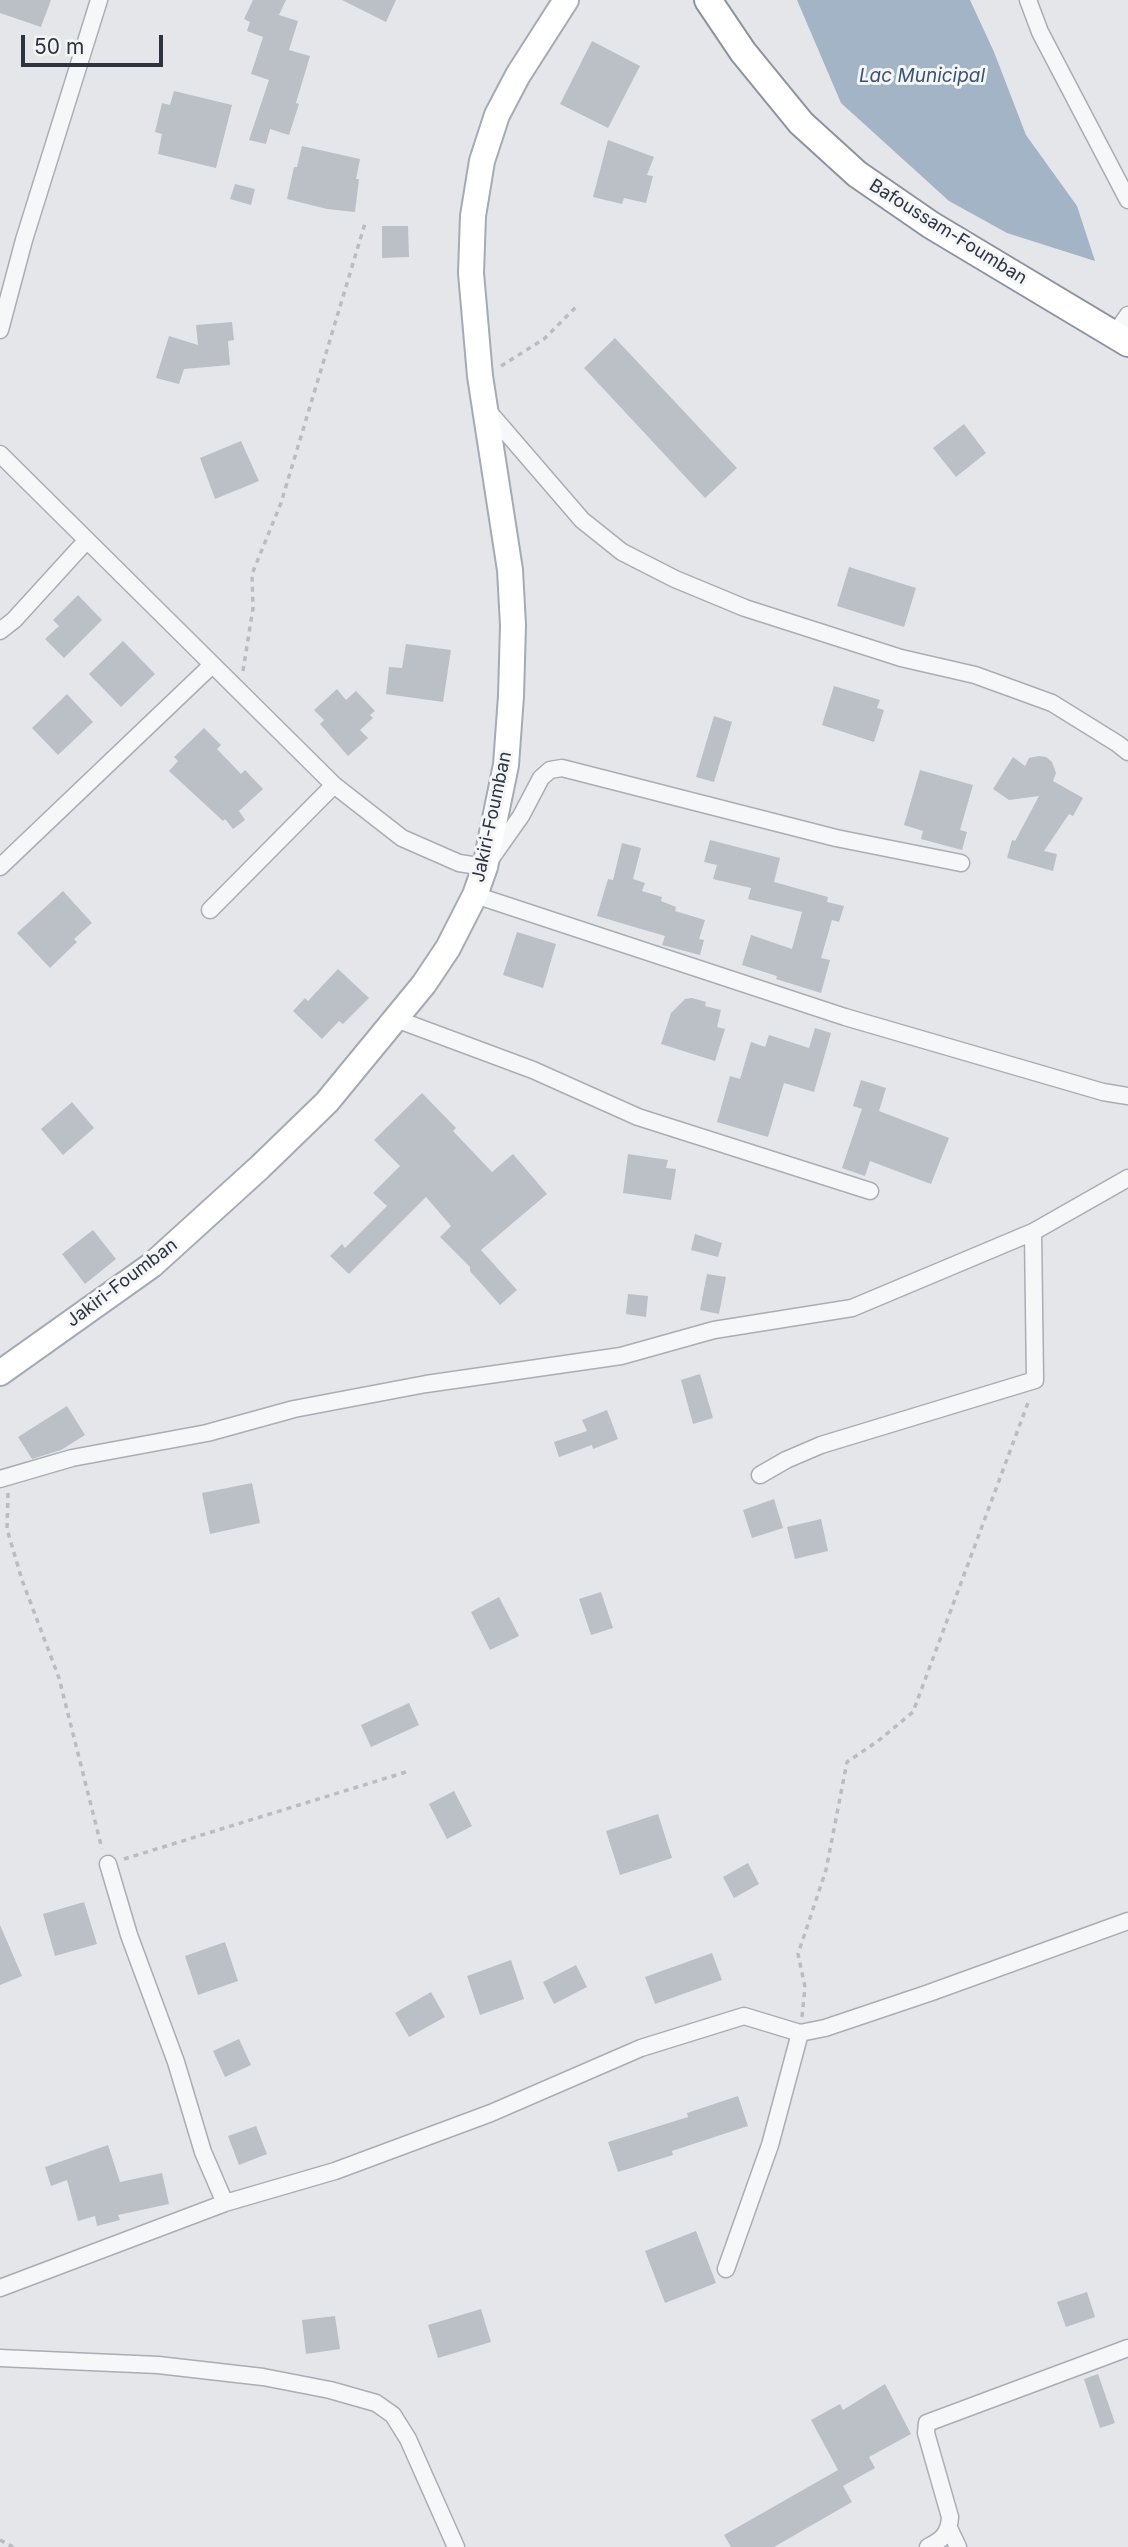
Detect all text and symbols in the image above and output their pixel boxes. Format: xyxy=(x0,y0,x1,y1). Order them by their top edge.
scale bar xyxy=(24,21,166,65)
text: 50 m xyxy=(34,34,84,59)
water label: Lac Municipal xyxy=(859,65,985,87)
street label: Bafoussam-Foumban xyxy=(865,175,1031,289)
street label: Jakiri-Foumban xyxy=(468,750,516,884)
street label: Jakiri-Foumban xyxy=(62,1234,182,1332)

